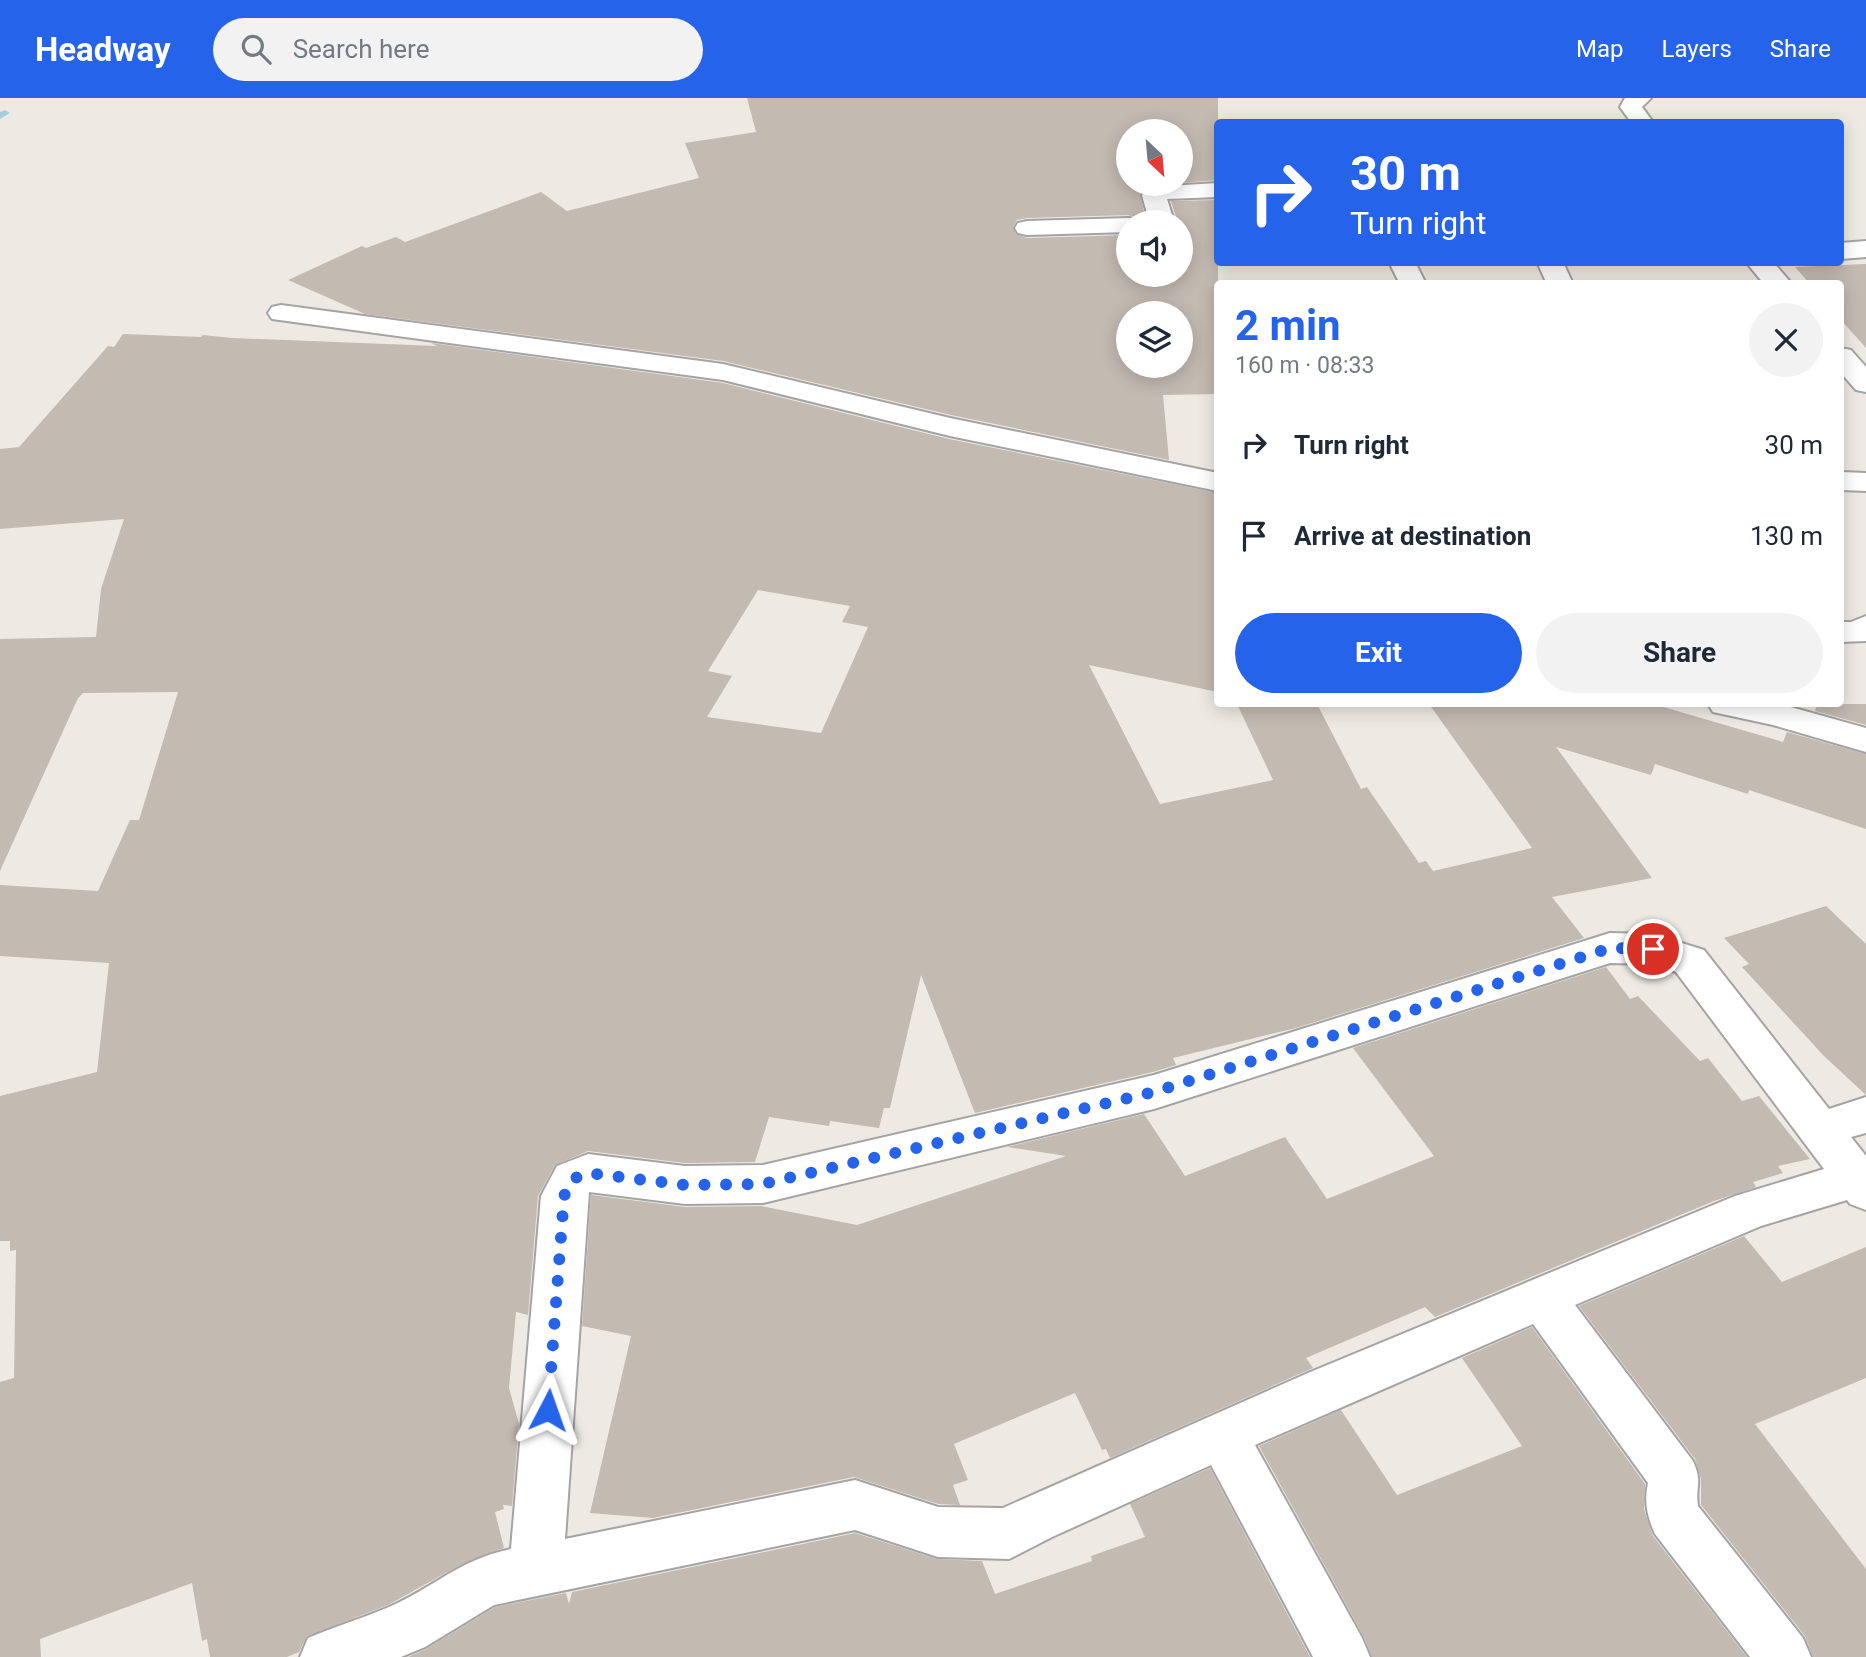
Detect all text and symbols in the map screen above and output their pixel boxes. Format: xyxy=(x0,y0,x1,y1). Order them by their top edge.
search box xyxy=(213,18,703,81)
text: Headway xyxy=(35,30,171,69)
icon: search xyxy=(237,30,275,68)
text: Search here xyxy=(293,34,429,64)
text: Map xyxy=(1576,35,1624,63)
text: Layers xyxy=(1662,35,1732,63)
text: Share xyxy=(1770,35,1831,63)
north arrow xyxy=(1116,119,1194,196)
map controls xyxy=(1116,119,1193,378)
text: 30 m xyxy=(1350,145,1461,202)
icon: right xyxy=(1235,147,1326,238)
text: Turn right xyxy=(1350,204,1486,242)
button: sound xyxy=(1116,210,1193,287)
button: layers xyxy=(1116,301,1193,378)
text: 2 min xyxy=(1235,301,1341,350)
button: close xyxy=(1749,303,1823,377)
text: 160 m · 08:33 xyxy=(1235,352,1374,379)
icon: right xyxy=(1235,426,1273,464)
text: Turn right xyxy=(1294,430,1409,460)
text: 30 m xyxy=(1765,430,1823,460)
icon: arrive xyxy=(1235,517,1273,555)
text: Arrive at destination xyxy=(1294,521,1531,551)
text: 130 m xyxy=(1750,521,1823,551)
button: Exit xyxy=(1235,613,1522,693)
button: Share xyxy=(1536,613,1823,693)
pin xyxy=(1623,919,1683,979)
icon: arrive xyxy=(1634,930,1672,968)
position arrow xyxy=(511,1373,585,1447)

